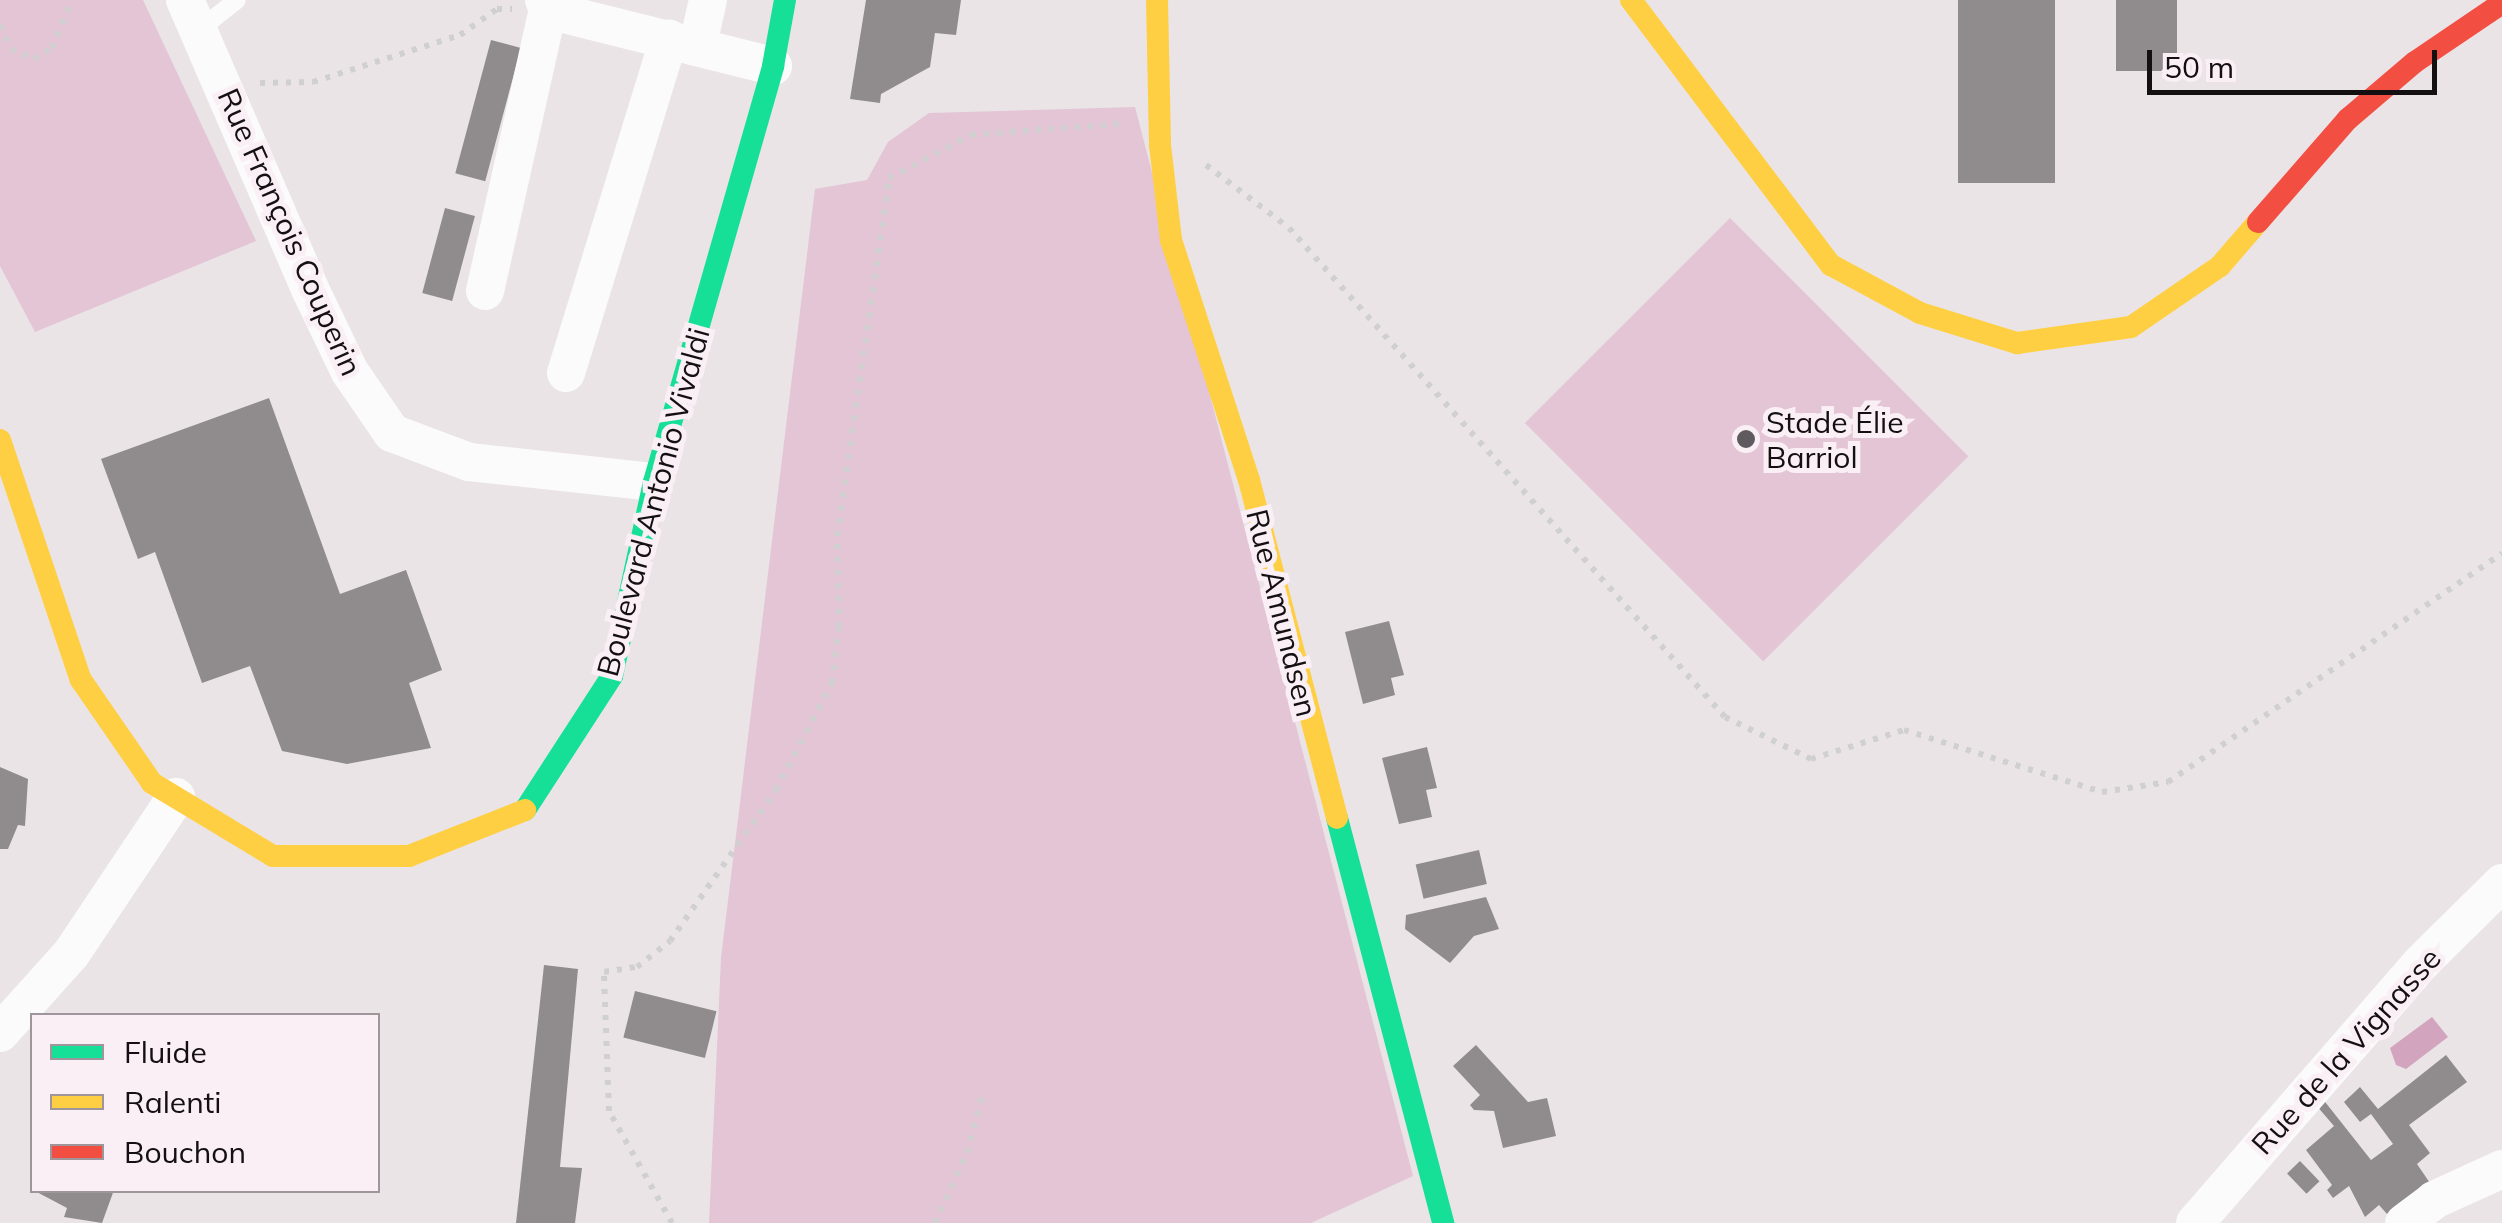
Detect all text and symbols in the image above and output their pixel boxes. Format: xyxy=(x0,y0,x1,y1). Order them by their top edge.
scale bar xyxy=(2152,30,2442,92)
text: 50 m xyxy=(2164,48,2234,86)
street label: Rue François Couperin xyxy=(210,83,370,381)
street label: Boulevard Antonio Vivaldi xyxy=(589,324,717,680)
place label: Stade Élie Barriol xyxy=(1766,404,1904,474)
marker: Stade Élie Barriol xyxy=(1735,428,1757,450)
street label: Rue Amundsen xyxy=(1239,506,1325,720)
street label: Rue de la Vignasse xyxy=(2244,940,2448,1162)
legend xyxy=(30,1013,380,1193)
text: Fluide xyxy=(124,1033,207,1071)
text: Ralenti xyxy=(124,1083,221,1121)
text: Bouchon xyxy=(124,1133,246,1171)

